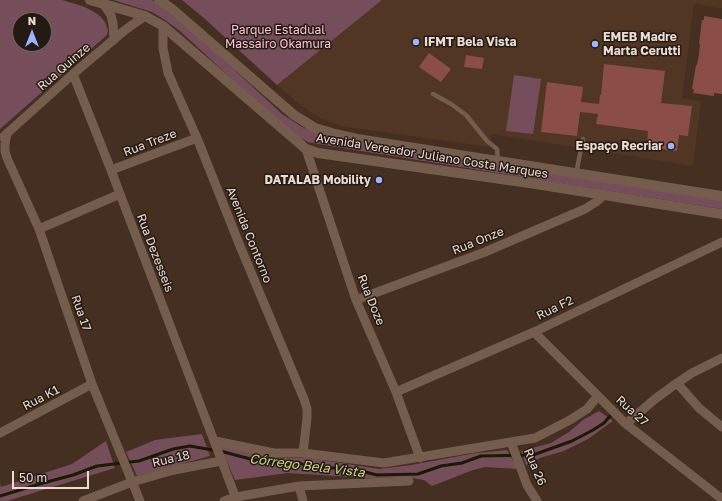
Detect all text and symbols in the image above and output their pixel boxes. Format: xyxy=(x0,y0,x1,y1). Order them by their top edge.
north arrow xyxy=(12,12,52,52)
text: N xyxy=(28,14,36,27)
park label: Parque Estadual Massairo Okamura xyxy=(225,23,331,51)
place label: EMEB Madre Marta Cerutti xyxy=(603,30,681,58)
place label: IFMT Bela Vista xyxy=(424,35,516,49)
marker: IFMT Bela Vista xyxy=(411,37,421,47)
marker: EMEB Madre Marta Cerutti xyxy=(590,39,600,49)
street label: Rua Quinze xyxy=(35,40,93,94)
street label: Rua Treze xyxy=(121,126,179,160)
street label: Avenida Vereador Juliano Costa Marques xyxy=(315,131,549,181)
place label: Espaço Recriar xyxy=(576,139,663,153)
marker: Espaço Recriar xyxy=(666,141,676,151)
place label: DATALAB Mobility xyxy=(264,173,371,187)
marker: DATALAB Mobility xyxy=(374,175,384,185)
street label: Avenida Contorno xyxy=(223,185,275,285)
street label: Rua Dezesseis xyxy=(133,212,177,294)
street label: Rua Onze xyxy=(450,224,506,258)
street label: Rua Doze xyxy=(354,272,388,328)
street label: Rua 17 xyxy=(68,293,94,333)
street label: Rua F2 xyxy=(534,293,576,323)
street label: Rua K1 xyxy=(20,382,62,414)
street label: Rua 27 xyxy=(613,393,651,429)
street label: Rua 26 xyxy=(521,446,549,488)
street label: Rua 18 xyxy=(151,448,191,470)
water label: Córrego Bela Vista xyxy=(249,451,365,481)
scale bar xyxy=(14,463,91,489)
text: 50 m xyxy=(19,470,47,485)

